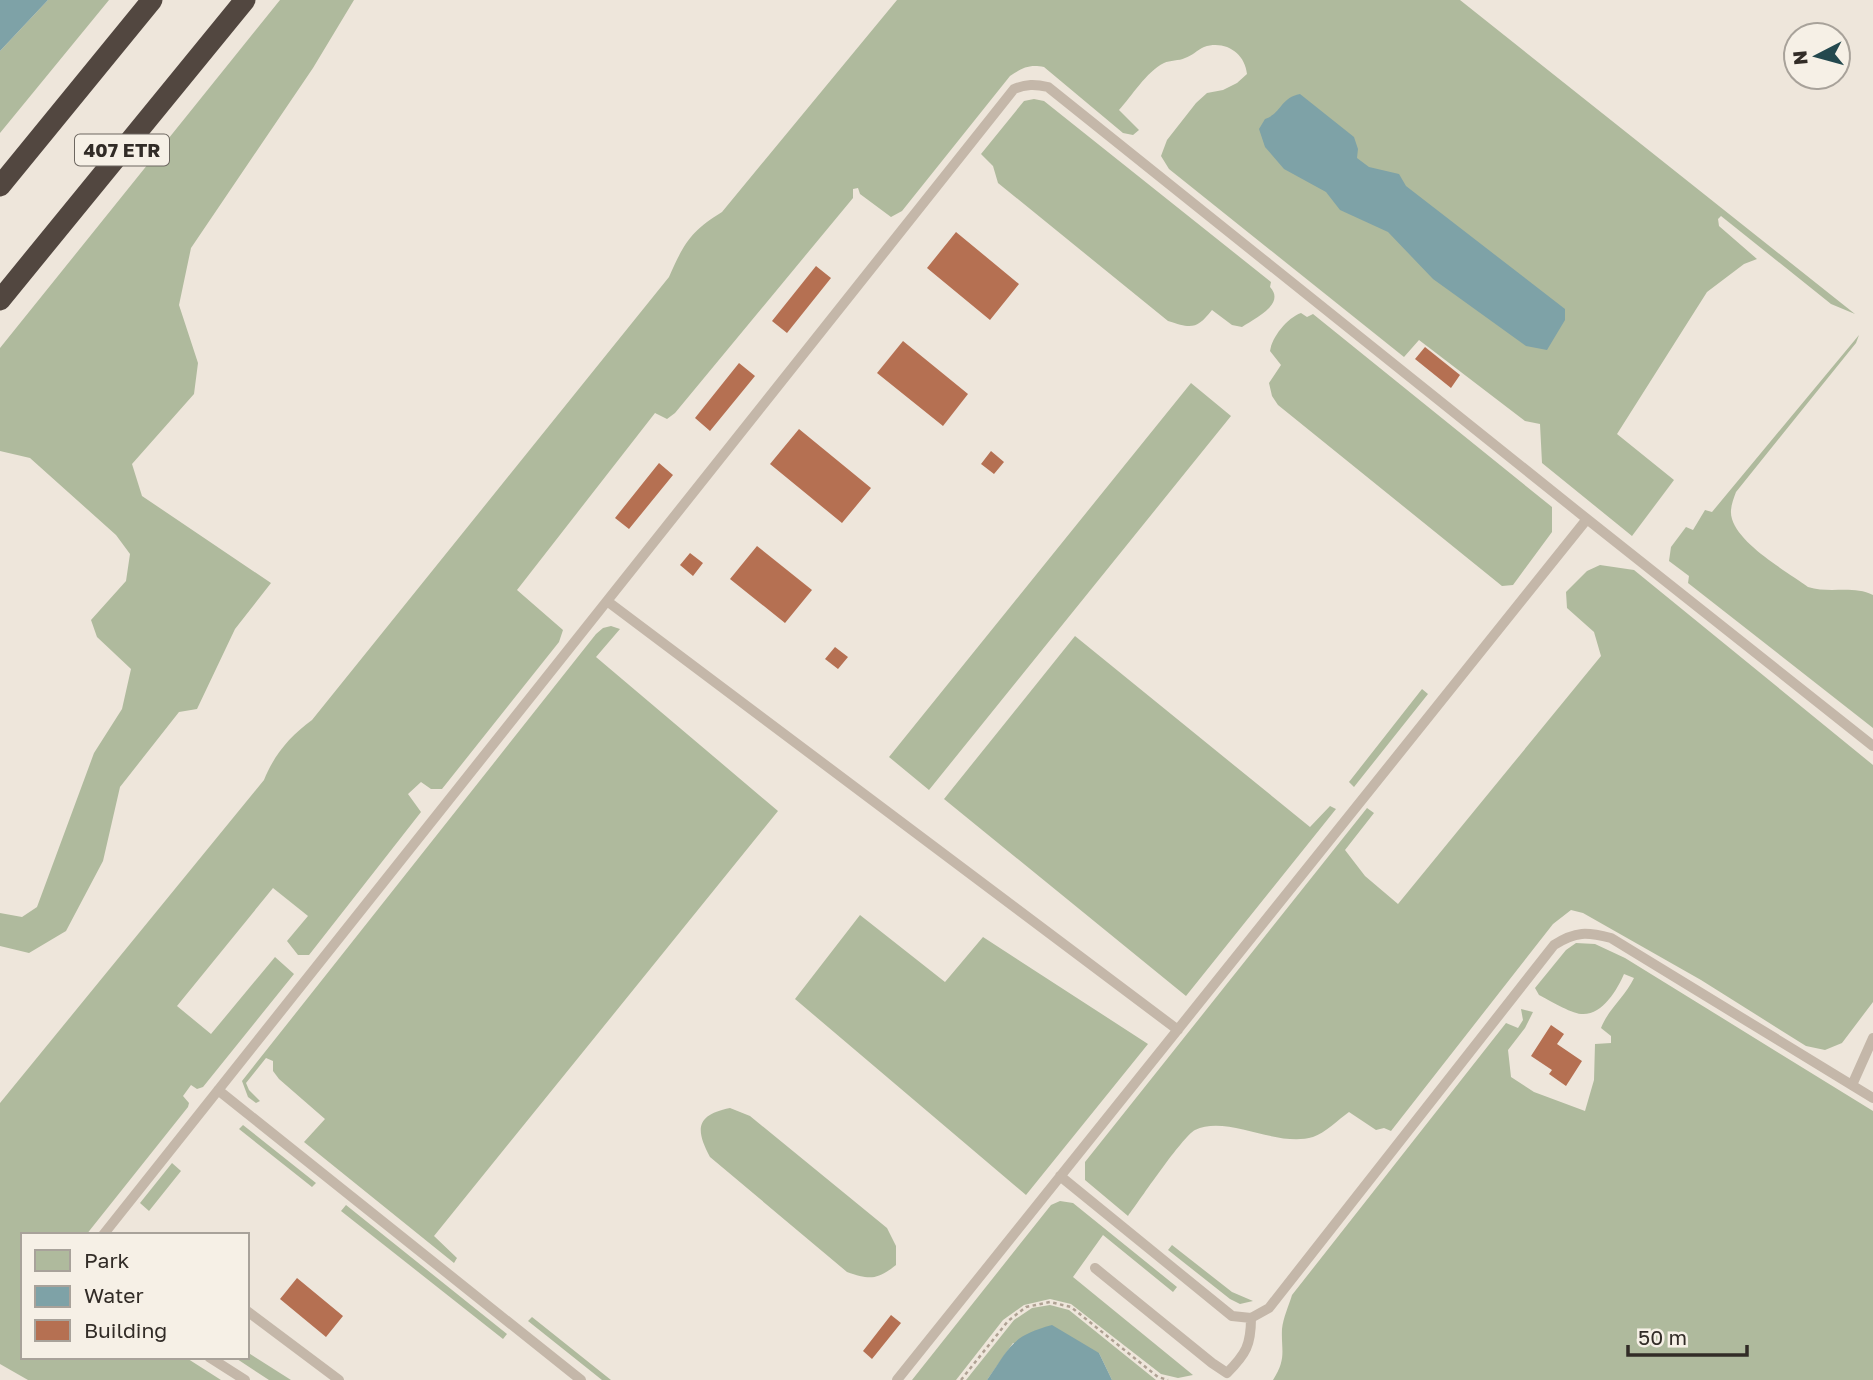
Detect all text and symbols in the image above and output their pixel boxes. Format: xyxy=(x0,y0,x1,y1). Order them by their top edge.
north arrow xyxy=(1782,21,1852,91)
text: N xyxy=(1787,49,1812,66)
road number: 407 ETR xyxy=(75,134,169,166)
legend xyxy=(21,1233,248,1359)
text: Park xyxy=(84,1247,130,1273)
text: Water xyxy=(84,1282,144,1308)
scale bar xyxy=(1628,1314,1747,1358)
text: Building xyxy=(84,1317,167,1343)
text: 50 m xyxy=(1638,1324,1687,1350)

